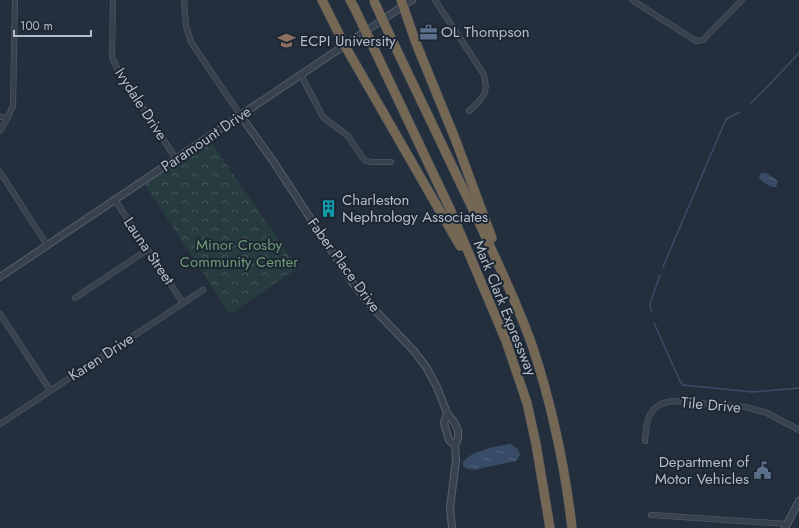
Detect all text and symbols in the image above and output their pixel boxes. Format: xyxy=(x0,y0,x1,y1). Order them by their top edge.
scale bar xyxy=(14,12,91,38)
text: 100 m xyxy=(20,17,53,35)
place label: OL Thompson xyxy=(441,21,530,43)
office icon: OL Thompson xyxy=(418,22,438,42)
place label: ECPI University xyxy=(300,30,396,52)
school or university icon: ECPI University xyxy=(277,31,297,51)
street label: Ivydale Drive xyxy=(109,64,173,145)
street label: Paramount Drive xyxy=(157,101,256,177)
place label: Charleston Nephrology Associates xyxy=(342,189,488,228)
building icon: Charleston Nephrology Associates xyxy=(319,199,339,219)
street label: Launa Street xyxy=(118,213,180,289)
street label: Faber Place Drive xyxy=(302,213,386,317)
park label: Minor Crosby Community Center xyxy=(180,234,299,273)
street label: Mark Clark Expressway xyxy=(468,237,542,379)
street label: Karen Drive xyxy=(64,327,138,386)
street label: Tile Drive xyxy=(680,391,742,419)
place label: Department of Motor Vehicles xyxy=(655,451,750,490)
public building icon: Department of Motor Vehicles xyxy=(752,461,772,481)

